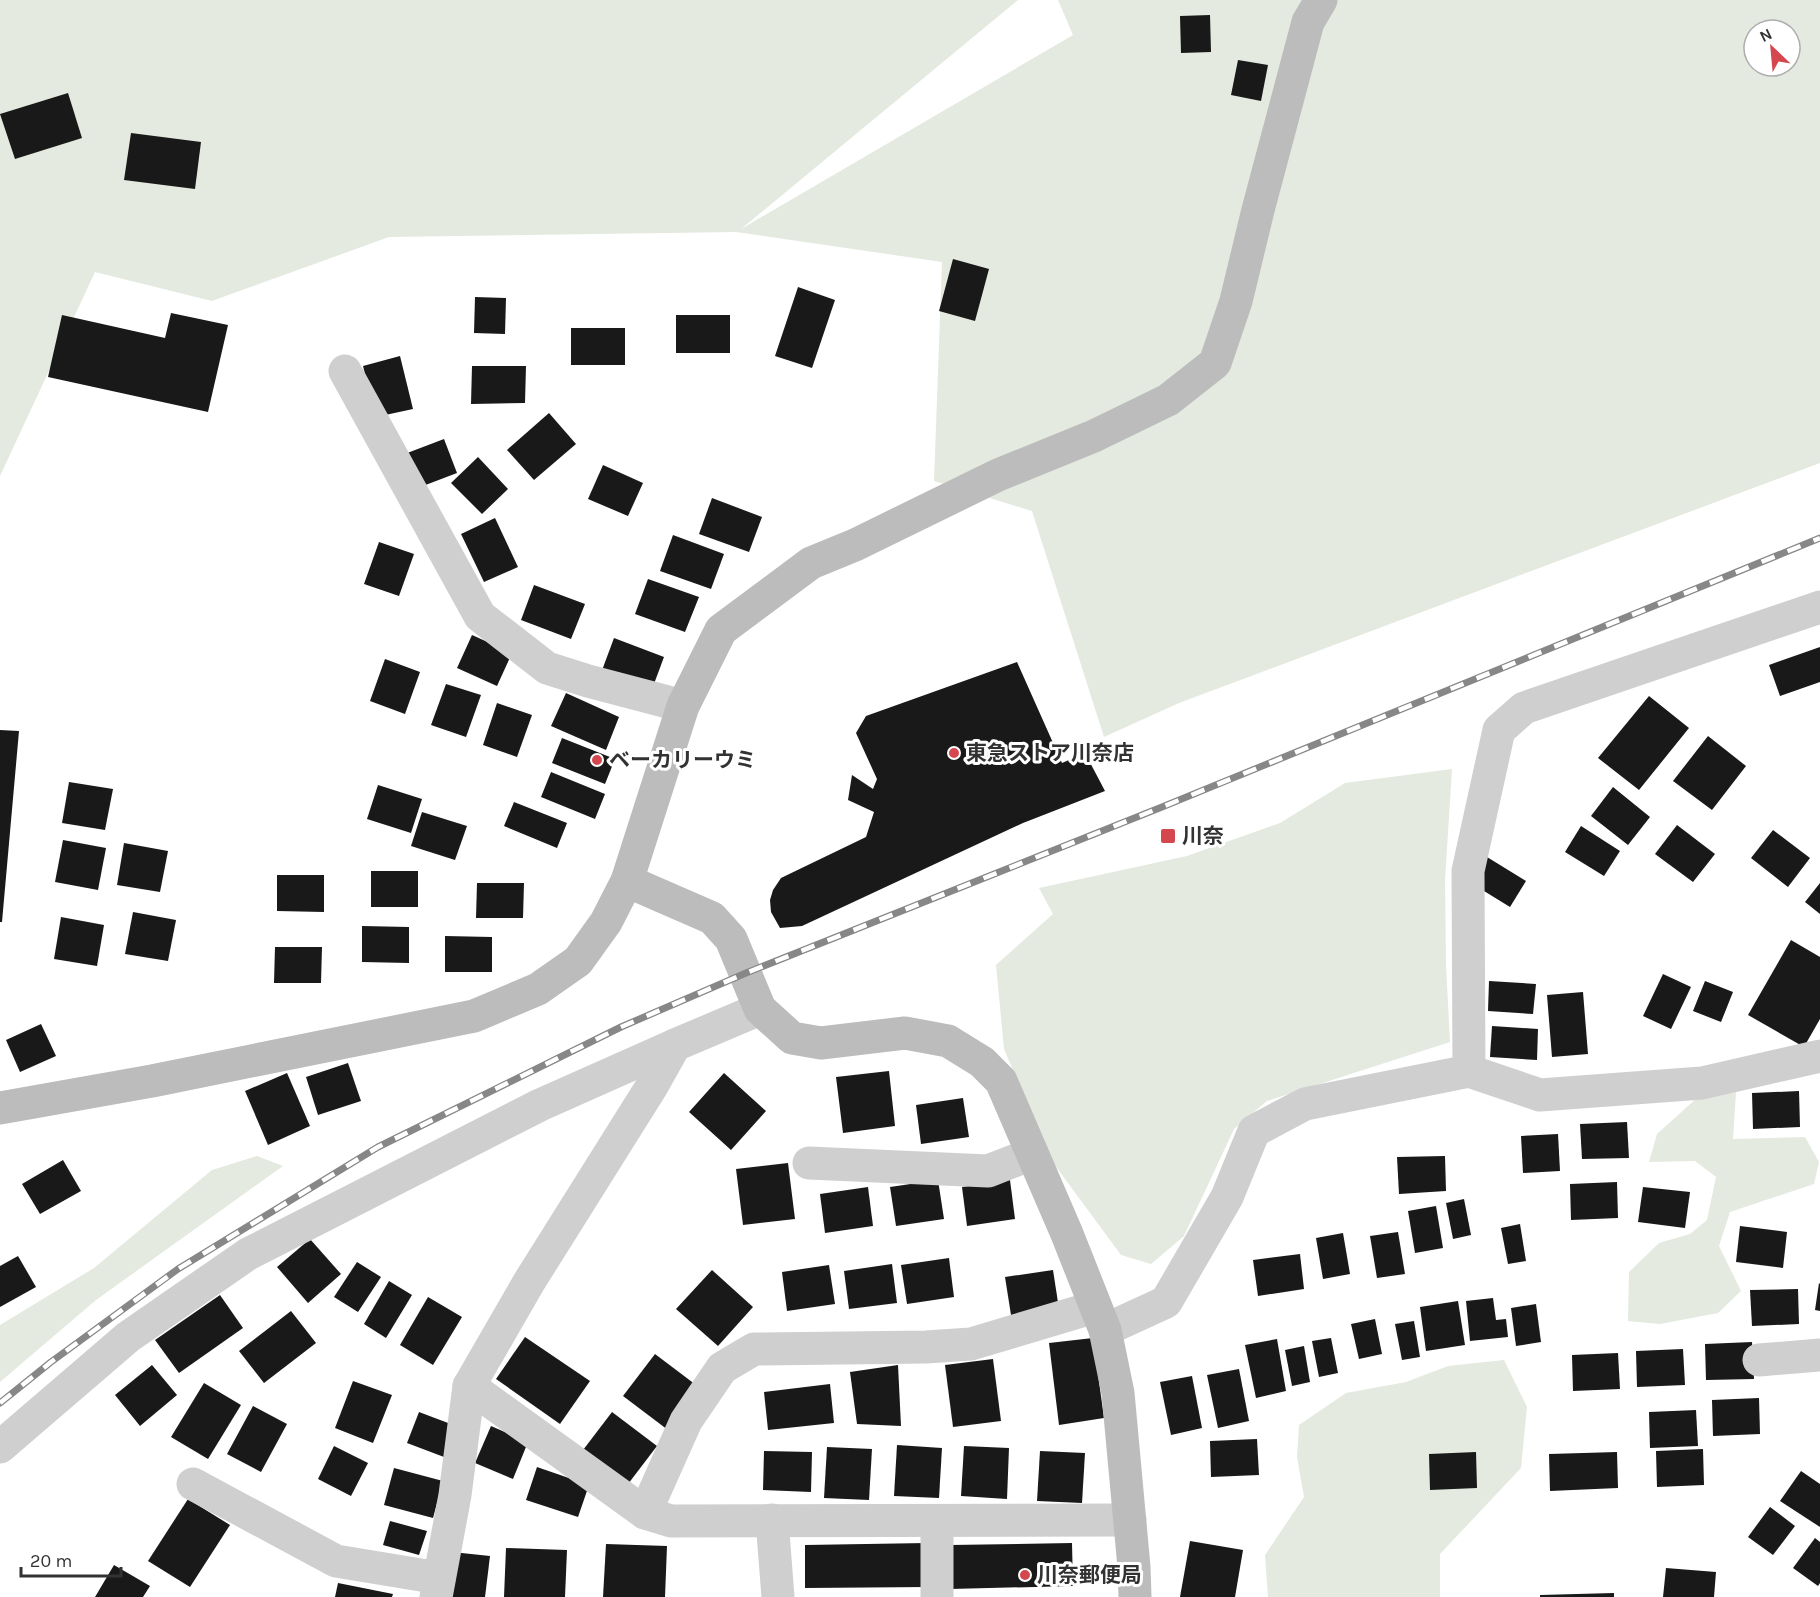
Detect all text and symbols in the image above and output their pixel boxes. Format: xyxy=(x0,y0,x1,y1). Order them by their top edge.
north arrow xyxy=(1742,18,1802,78)
text: N xyxy=(1756,24,1775,46)
place label: 東急ストア川奈店 xyxy=(966,741,1134,765)
marker: 東急ストア川奈店 xyxy=(947,746,961,760)
place label: ベーカリーウミ xyxy=(609,748,756,772)
marker: ベーカリーウミ xyxy=(590,753,604,767)
place label: 川奈 xyxy=(1182,824,1224,848)
marker: 川奈 xyxy=(1159,827,1177,845)
scale bar xyxy=(21,1540,122,1578)
text: 20 m xyxy=(30,1550,72,1572)
place label: 川奈郵便局 xyxy=(1037,1563,1142,1587)
marker: 川奈郵便局 xyxy=(1018,1568,1032,1582)

